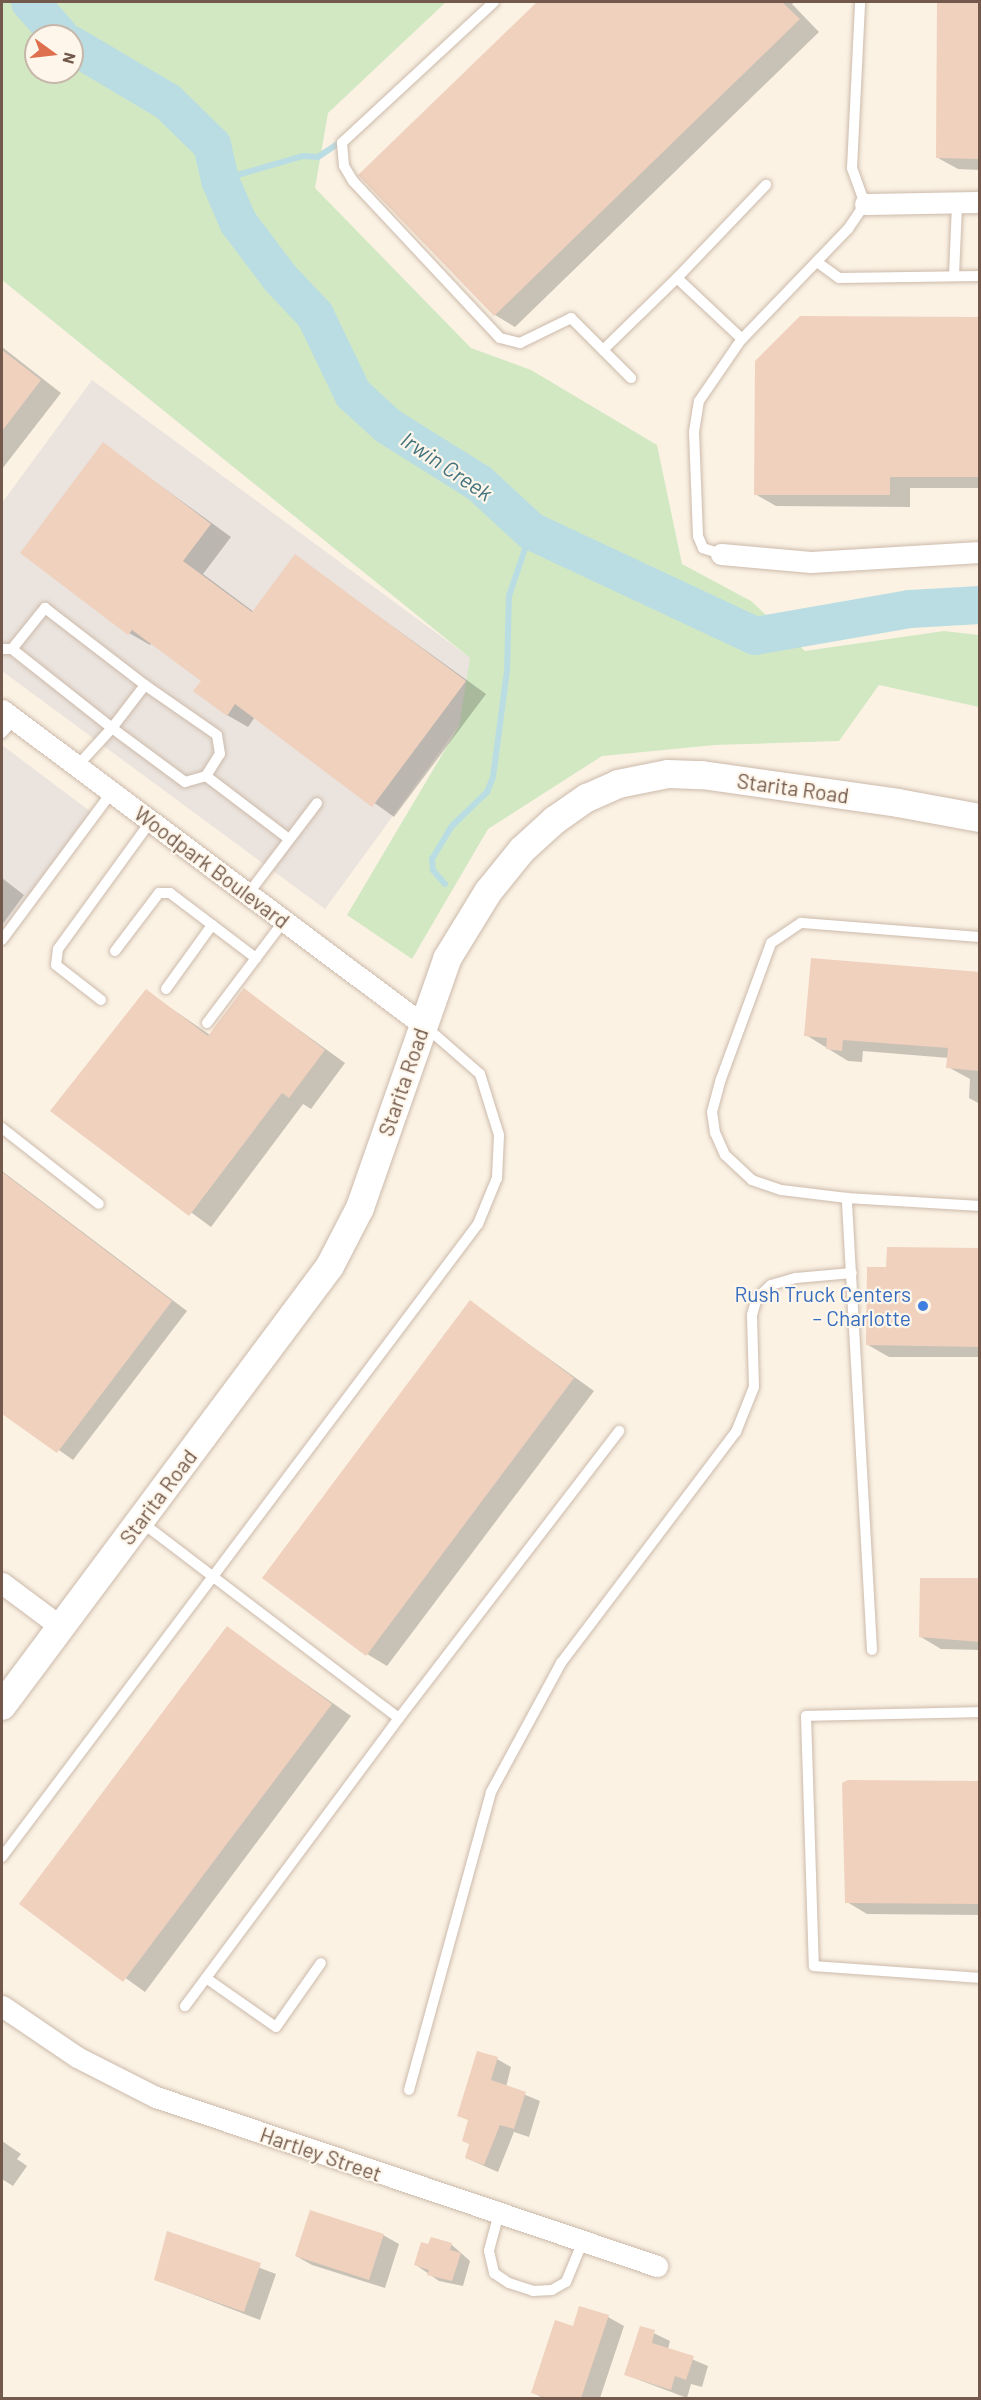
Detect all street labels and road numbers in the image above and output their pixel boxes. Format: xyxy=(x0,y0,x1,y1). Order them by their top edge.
street label: Starita Road xyxy=(735,768,851,808)
street label: Woodpark Boulevard xyxy=(130,801,294,933)
street label: Starita Road xyxy=(373,1025,433,1139)
street label: Starita Road xyxy=(114,1444,202,1550)
street label: Hartley Street xyxy=(257,2121,385,2187)

